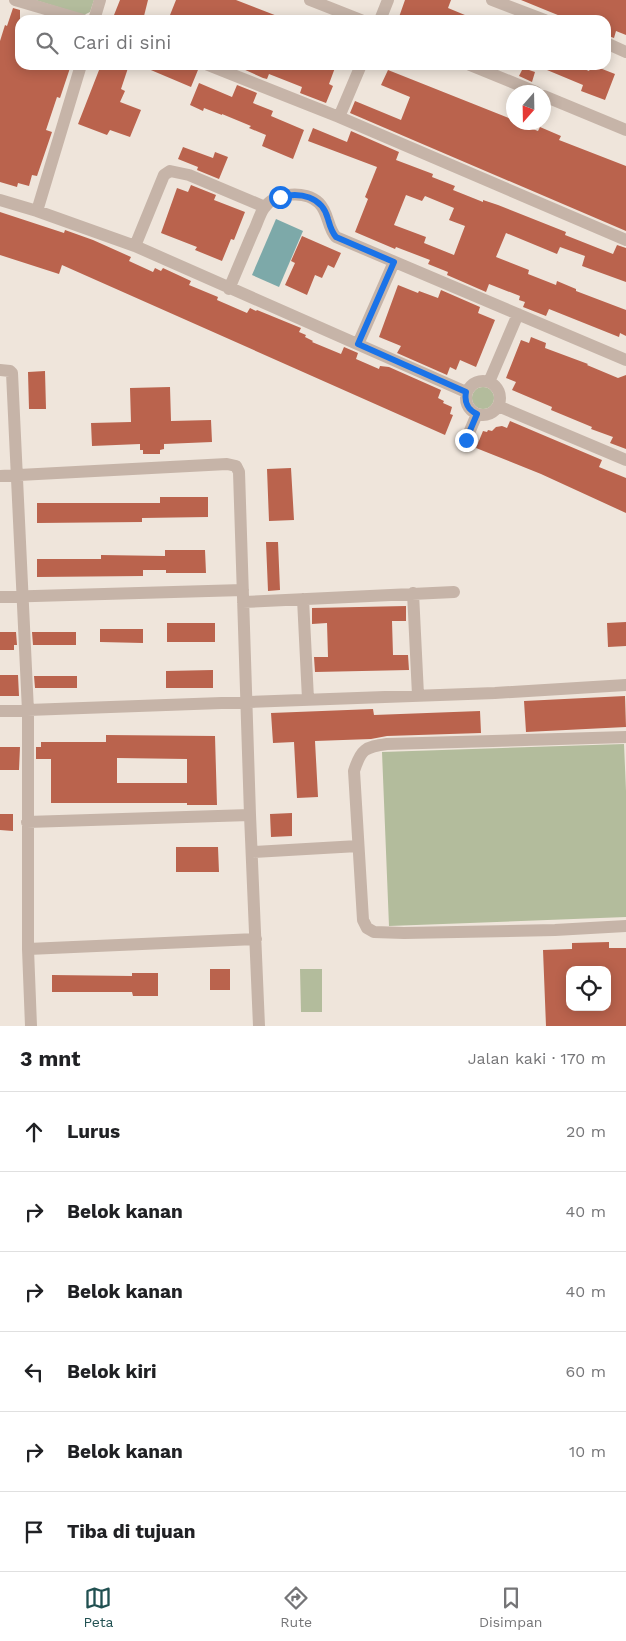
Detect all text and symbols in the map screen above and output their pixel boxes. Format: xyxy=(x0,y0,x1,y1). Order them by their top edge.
search box xyxy=(15,15,611,70)
icon: search xyxy=(33,29,61,57)
text: Cari di sini xyxy=(73,31,171,54)
north arrow xyxy=(506,85,551,130)
route start xyxy=(269,186,292,209)
route end xyxy=(455,429,478,452)
map controls xyxy=(566,966,611,1011)
button: locate xyxy=(566,966,611,1011)
text: 3 mnt xyxy=(20,1046,80,1071)
text: Jalan kaki · 170 m xyxy=(468,1049,606,1068)
icon: ahead xyxy=(20,1118,48,1146)
text: Lurus xyxy=(67,1120,120,1143)
text: 20 m xyxy=(566,1122,606,1141)
icon: right xyxy=(20,1198,48,1226)
text: Belok kanan xyxy=(67,1200,183,1223)
text: 40 m xyxy=(566,1202,606,1221)
icon: right xyxy=(20,1278,48,1306)
text: Belok kanan xyxy=(67,1280,183,1303)
text: 40 m xyxy=(566,1282,606,1301)
icon: left xyxy=(20,1358,48,1386)
text: Belok kiri xyxy=(67,1360,157,1383)
text: 60 m xyxy=(566,1362,606,1381)
icon: right xyxy=(20,1438,48,1466)
text: Belok kanan xyxy=(67,1440,183,1463)
text: 10 m xyxy=(569,1442,606,1461)
icon: arrive xyxy=(20,1518,48,1546)
text: Tiba di tujuan xyxy=(67,1520,196,1543)
tab: Peta xyxy=(83,1584,114,1630)
tab: Rute xyxy=(280,1584,312,1630)
tab: Disimpan xyxy=(479,1584,543,1630)

